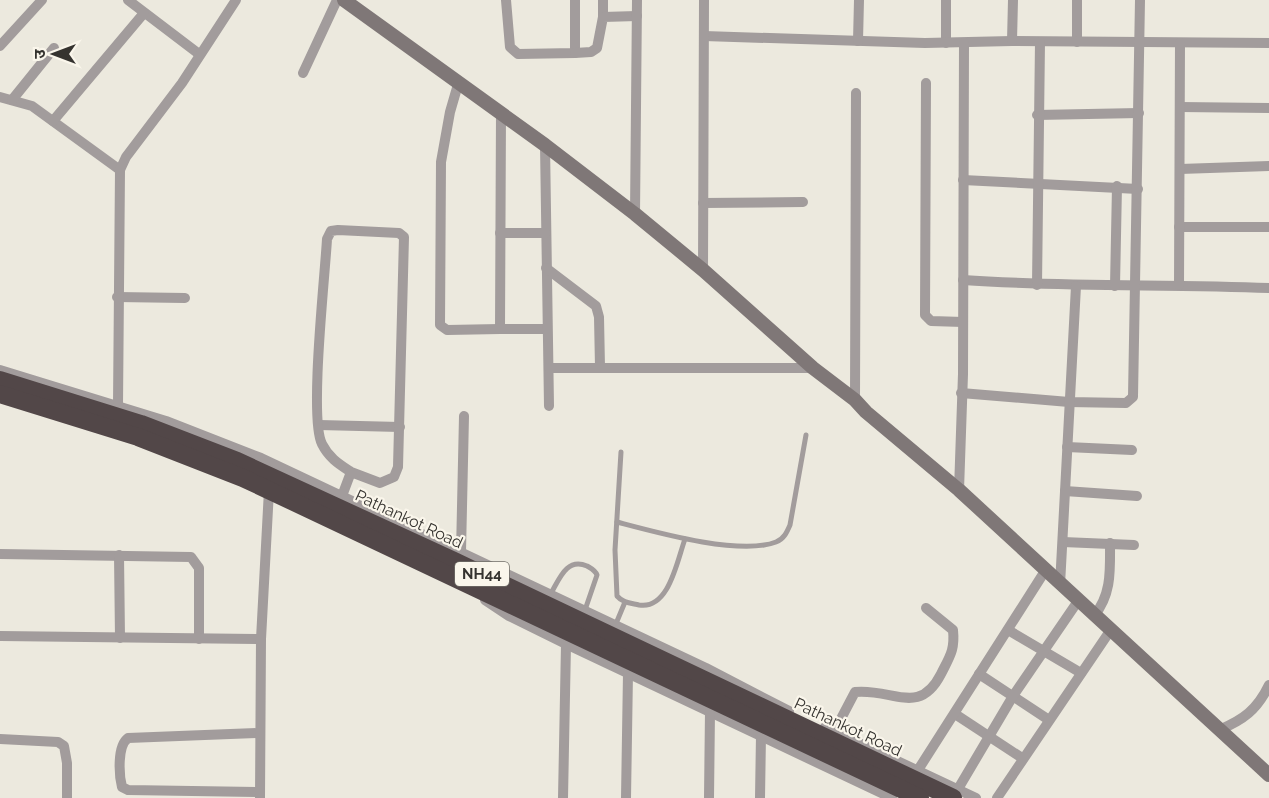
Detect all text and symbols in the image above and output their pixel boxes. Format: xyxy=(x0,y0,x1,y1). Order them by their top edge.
north arrow xyxy=(24,24,84,84)
text: उ xyxy=(30,49,49,59)
street label: Pathankot Road xyxy=(352,486,466,552)
road number: NH44 xyxy=(455,562,509,586)
street label: Pathankot Road xyxy=(791,694,905,760)

